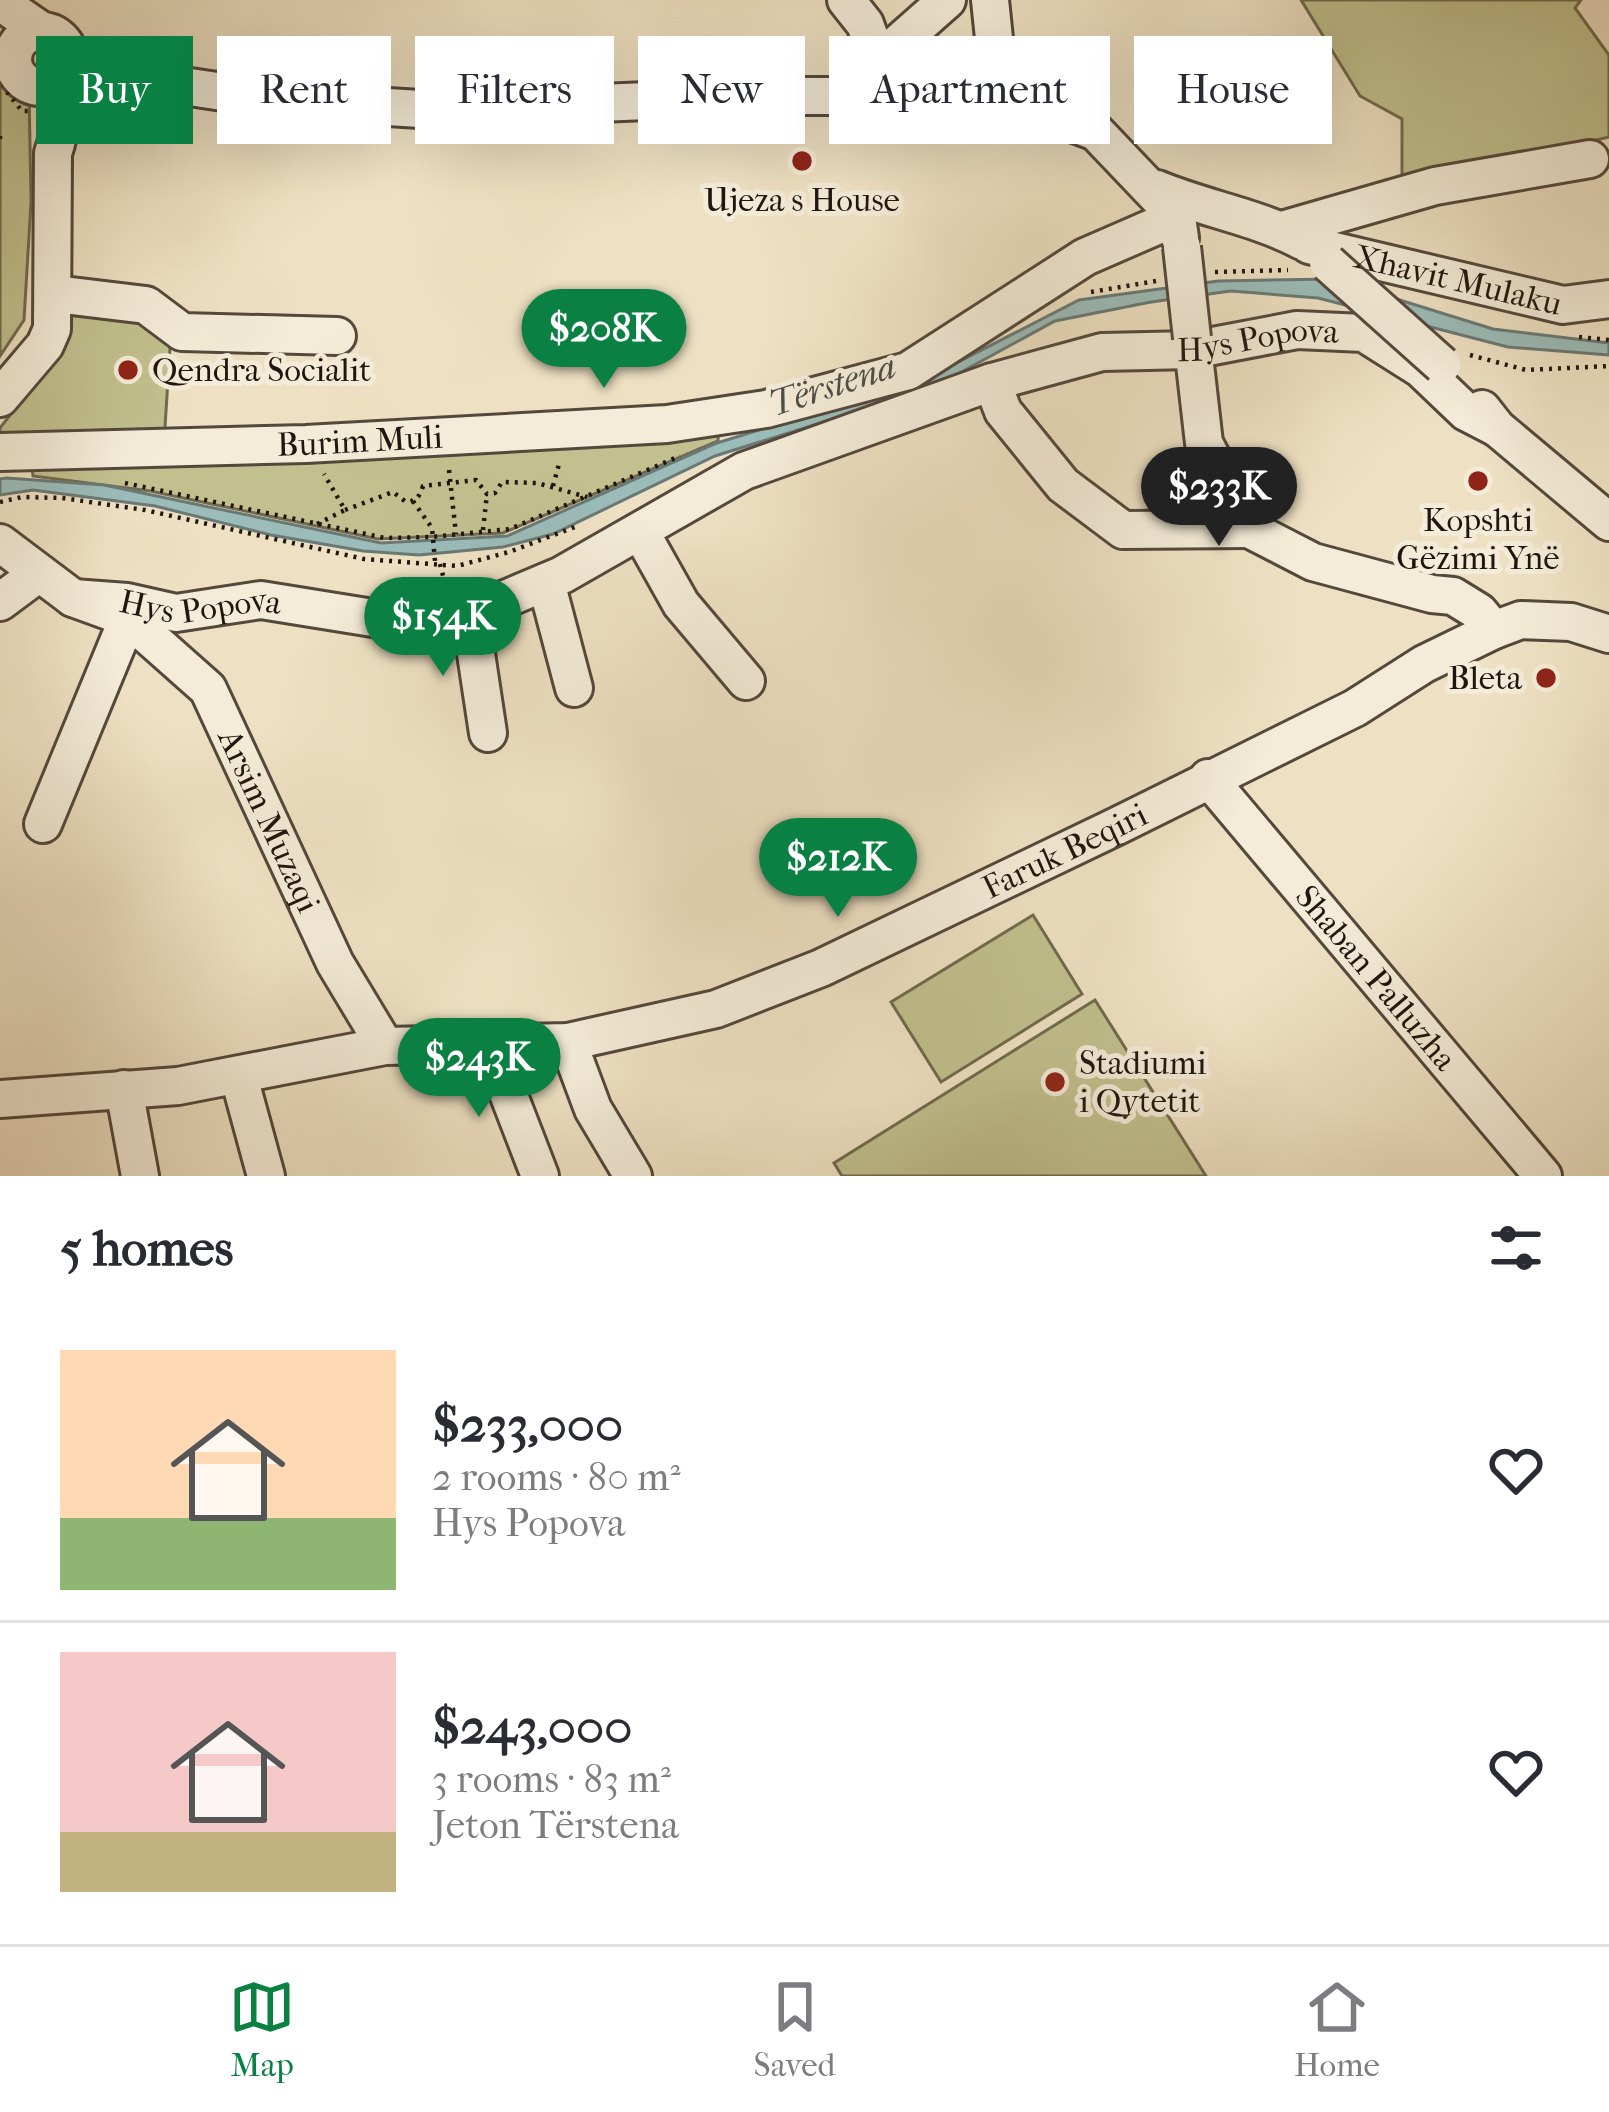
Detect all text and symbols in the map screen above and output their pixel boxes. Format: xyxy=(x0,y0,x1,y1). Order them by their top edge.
chip: Buy xyxy=(36,36,193,144)
chip: Rent xyxy=(217,36,391,144)
chip: Filters xyxy=(415,36,614,144)
chip: New xyxy=(638,36,805,144)
chip: Apartment xyxy=(829,36,1110,144)
chip: House xyxy=(1134,36,1332,144)
marker: Ujeza s House xyxy=(789,148,815,174)
place label: Ujeza s House xyxy=(704,181,900,220)
street label: Xhavit Mulaku xyxy=(1350,237,1566,324)
pin: $208K xyxy=(520,289,688,391)
text: $208K xyxy=(549,305,659,351)
street label: Hys Popova xyxy=(1177,310,1340,370)
water label: Tërstena xyxy=(763,345,901,425)
place label: Qendra Socialit xyxy=(152,351,371,390)
marker: Qendra Socialit xyxy=(115,357,141,383)
street label: Burim Muli xyxy=(276,417,444,464)
pin: $233K xyxy=(1135,447,1303,549)
text: $233K xyxy=(1168,463,1270,509)
marker: Kopshti Gëzimi Ynë xyxy=(1465,468,1491,494)
place label: Kopshti Gëzimi Ynë xyxy=(1396,501,1560,578)
pin: $154K xyxy=(359,577,527,679)
street label: Hys Popova xyxy=(116,580,285,633)
text: $154K xyxy=(391,593,495,639)
place label: Bleta xyxy=(1448,659,1523,698)
marker: Bleta xyxy=(1533,665,1559,691)
street label: Arsim Muzaqi xyxy=(209,721,328,919)
street label: Faruk Beqiri xyxy=(976,795,1154,907)
pin: $212K xyxy=(754,818,922,920)
text: $212K xyxy=(786,834,890,880)
street label: Shaban Palluzha xyxy=(1287,877,1465,1079)
pin: $243K xyxy=(395,1018,563,1120)
text: $243K xyxy=(425,1034,533,1080)
place label: Stadiumi i Qytetit xyxy=(1079,1044,1207,1121)
marker: Stadiumi i Qytetit xyxy=(1042,1069,1068,1095)
icon: filters xyxy=(1483,1215,1549,1281)
text: 5 homes xyxy=(60,1218,233,1278)
text: $233,000 xyxy=(432,1394,623,1454)
icon: home xyxy=(156,1398,300,1542)
icon: heart xyxy=(1483,1437,1549,1503)
text: 2 rooms · 80 m² xyxy=(432,1454,680,1500)
text: Hys Popova xyxy=(432,1500,625,1546)
text: $243,000 xyxy=(432,1696,632,1756)
icon: home xyxy=(156,1700,300,1844)
icon: heart xyxy=(1483,1739,1549,1805)
text: 3 rooms · 83 m² xyxy=(432,1756,671,1802)
text: Jeton Tërstena xyxy=(432,1802,679,1848)
tab: Map xyxy=(229,1974,295,2085)
tab: Saved xyxy=(754,1974,835,2085)
tab: Home xyxy=(1294,1974,1380,2085)

